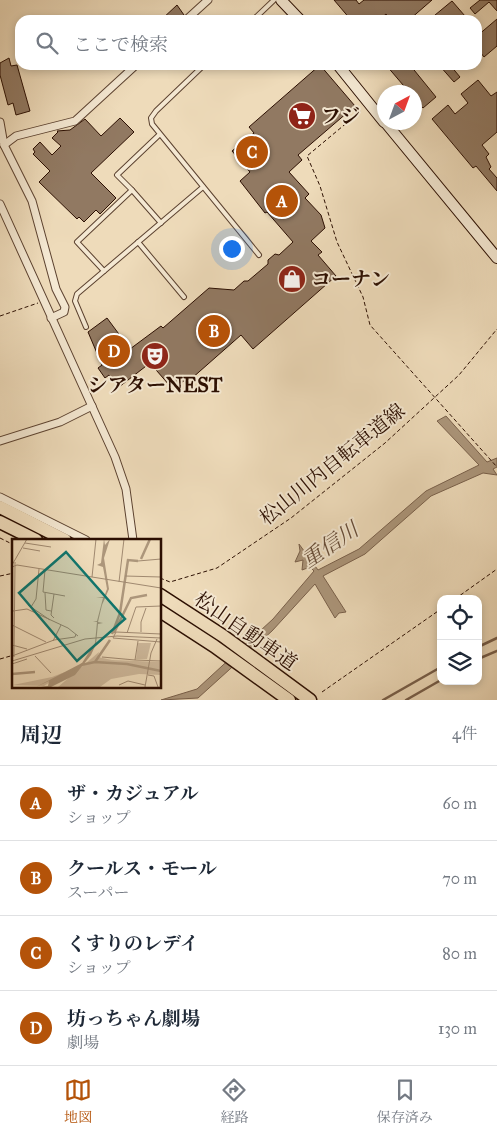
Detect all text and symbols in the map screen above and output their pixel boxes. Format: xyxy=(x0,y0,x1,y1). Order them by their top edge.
search box xyxy=(15,15,482,70)
icon: search xyxy=(33,29,61,57)
text: ここで検索 xyxy=(73,33,168,56)
north arrow xyxy=(377,85,422,130)
supermarket icon: フジ xyxy=(287,101,317,131)
place label: フジ xyxy=(321,104,360,128)
pin: C xyxy=(236,133,268,171)
pin: A xyxy=(266,182,298,220)
your location xyxy=(219,236,245,262)
shop icon: コーナン xyxy=(277,264,307,294)
place label: コーナン xyxy=(311,267,390,291)
pin: B xyxy=(198,312,230,350)
pin: D xyxy=(98,332,130,370)
theatre icon: シアターNEST xyxy=(140,341,170,371)
place label: シアターNEST xyxy=(87,373,223,397)
street label: 松山川内自転車道線 xyxy=(255,398,409,530)
water label: 重信川 xyxy=(297,515,365,573)
inset map xyxy=(12,539,161,688)
street label: 松山自動車道 xyxy=(190,587,302,675)
map controls xyxy=(437,595,482,685)
button: locate xyxy=(437,595,482,640)
button: layers xyxy=(437,640,482,685)
text: 周辺 xyxy=(20,722,62,748)
text: 4件 xyxy=(452,724,477,743)
text: ザ・カジュアル xyxy=(67,782,199,805)
text: A xyxy=(31,794,41,813)
text: 60 m xyxy=(443,794,477,813)
text: ショップ xyxy=(67,808,131,827)
text: クールス・モール xyxy=(67,857,217,880)
text: B xyxy=(31,869,41,888)
text: 70 m xyxy=(442,869,477,888)
text: スーパー xyxy=(67,883,129,902)
text: くすりのレデイ xyxy=(67,932,199,955)
text: C xyxy=(31,944,41,963)
text: 80 m xyxy=(442,944,477,963)
text: ショップ xyxy=(67,958,131,977)
text: 坊っちゃん劇場 xyxy=(67,1007,200,1030)
text: D xyxy=(30,1019,42,1038)
text: 130 m xyxy=(438,1019,477,1038)
text: 劇場 xyxy=(67,1033,99,1052)
tab: 地図 xyxy=(64,1076,92,1126)
tab: 経路 xyxy=(220,1076,248,1126)
tab: 保存済み xyxy=(377,1076,433,1126)

